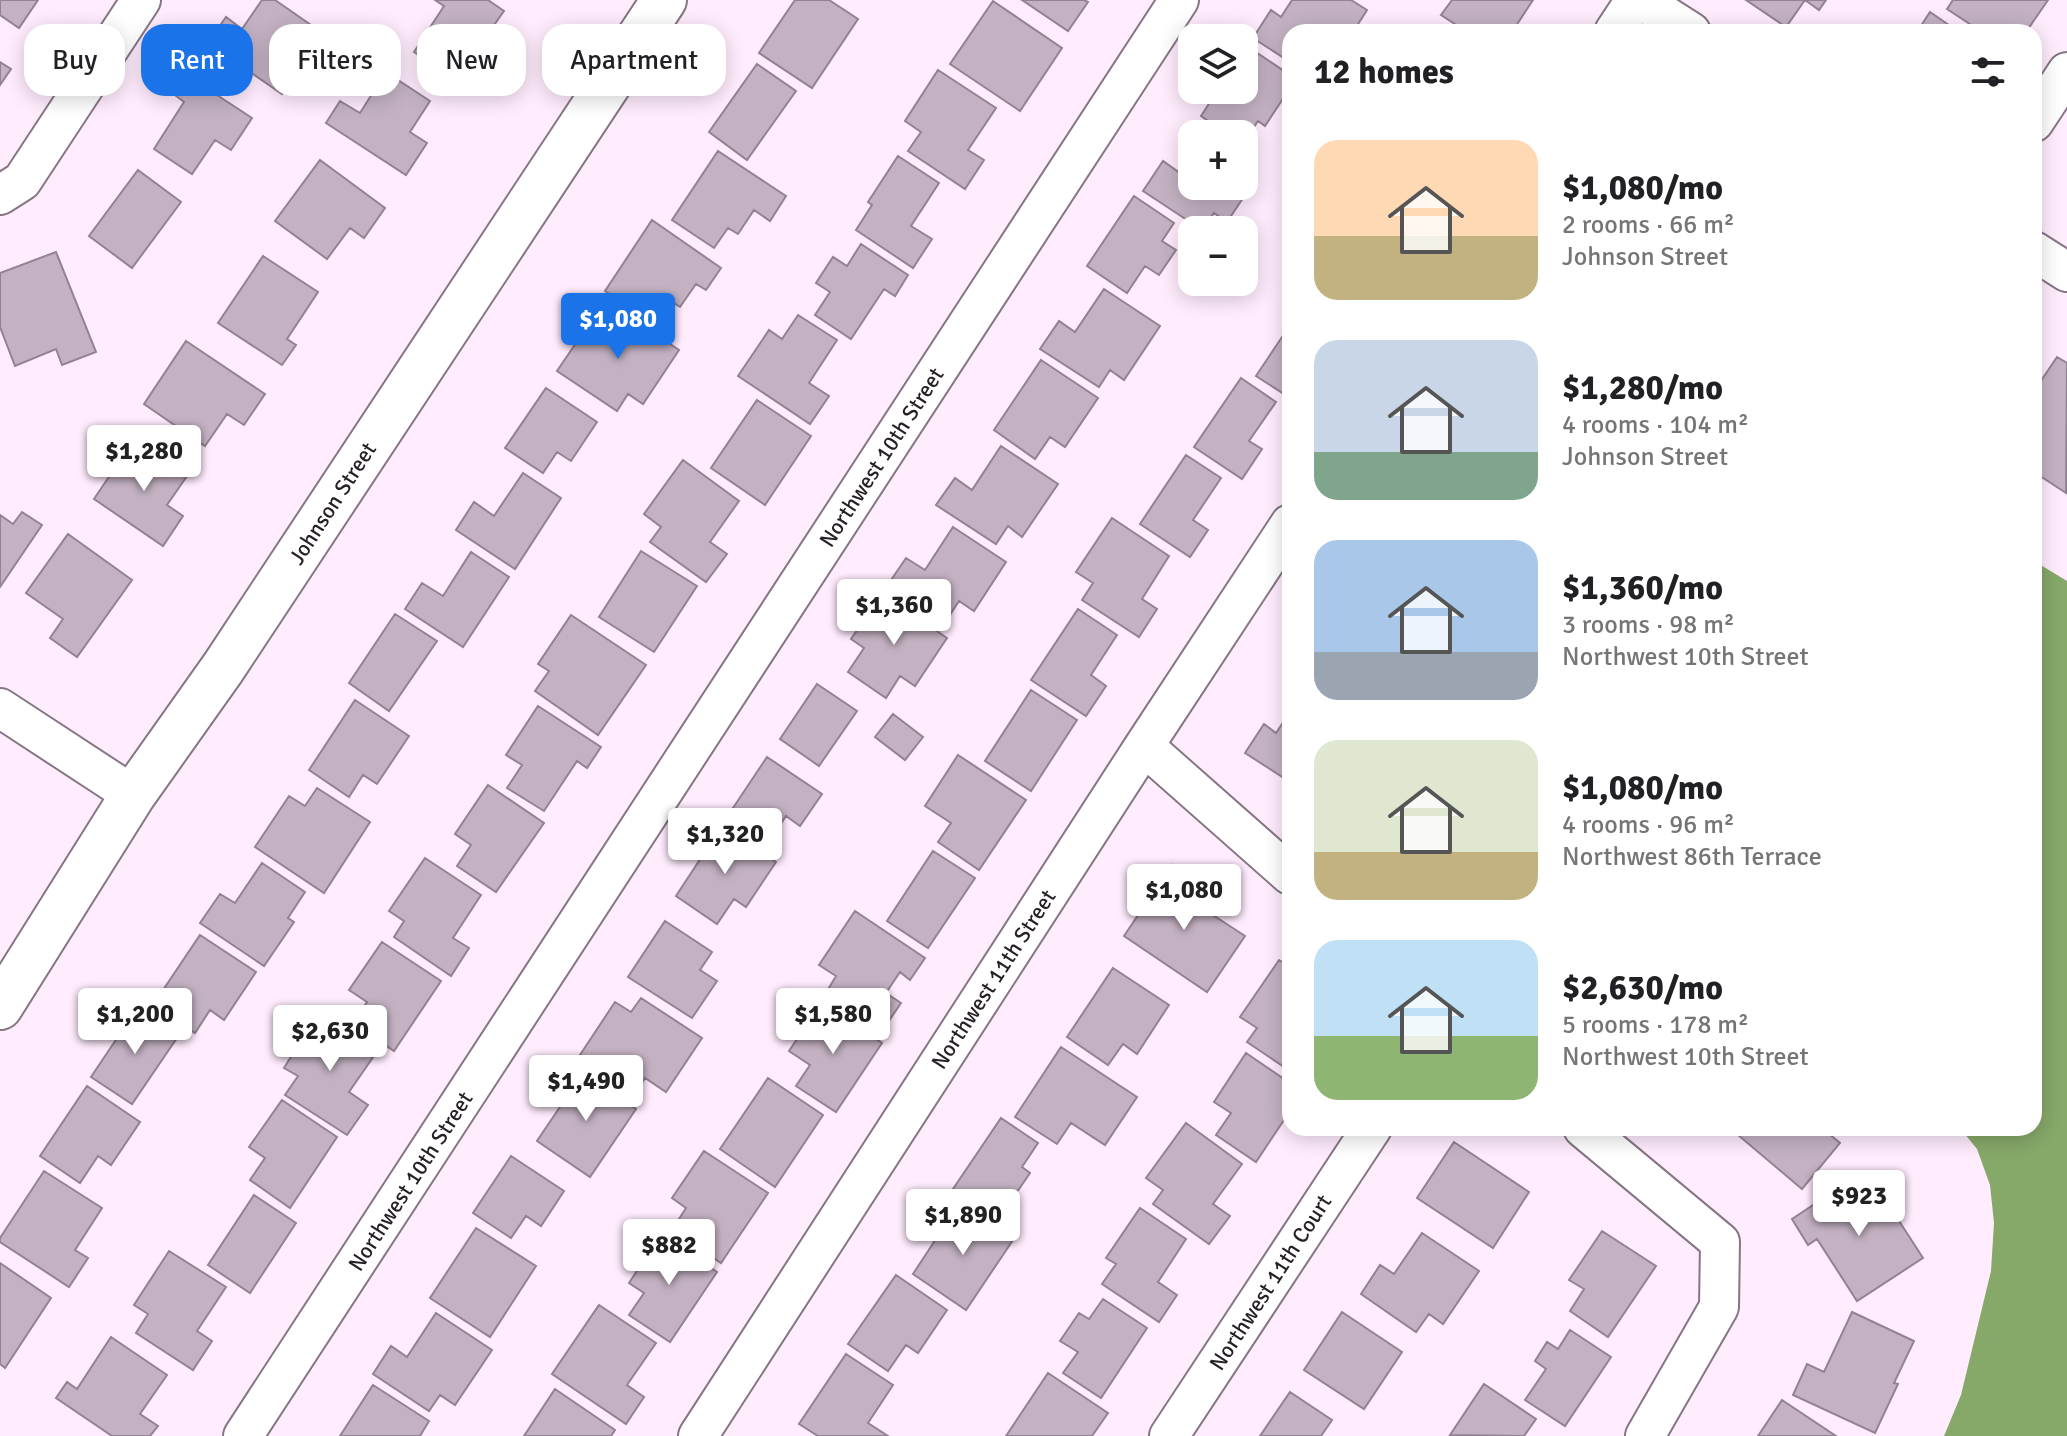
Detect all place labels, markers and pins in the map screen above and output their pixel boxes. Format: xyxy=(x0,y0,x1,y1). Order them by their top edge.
pin: $1,080 xyxy=(553,293,683,361)
pin: $1,280 xyxy=(79,425,209,493)
pin: $1,360 xyxy=(829,579,959,647)
pin: $1,320 xyxy=(660,808,790,876)
pin: $1,080 xyxy=(1119,864,1249,932)
pin: $1,200 xyxy=(70,988,200,1056)
pin: $1,580 xyxy=(768,988,898,1056)
pin: $2,630 xyxy=(265,1005,395,1073)
pin: $1,490 xyxy=(521,1055,651,1123)
pin: $923 xyxy=(1812,1170,1906,1238)
pin: $1,890 xyxy=(898,1189,1028,1257)
pin: $882 xyxy=(622,1219,716,1287)

